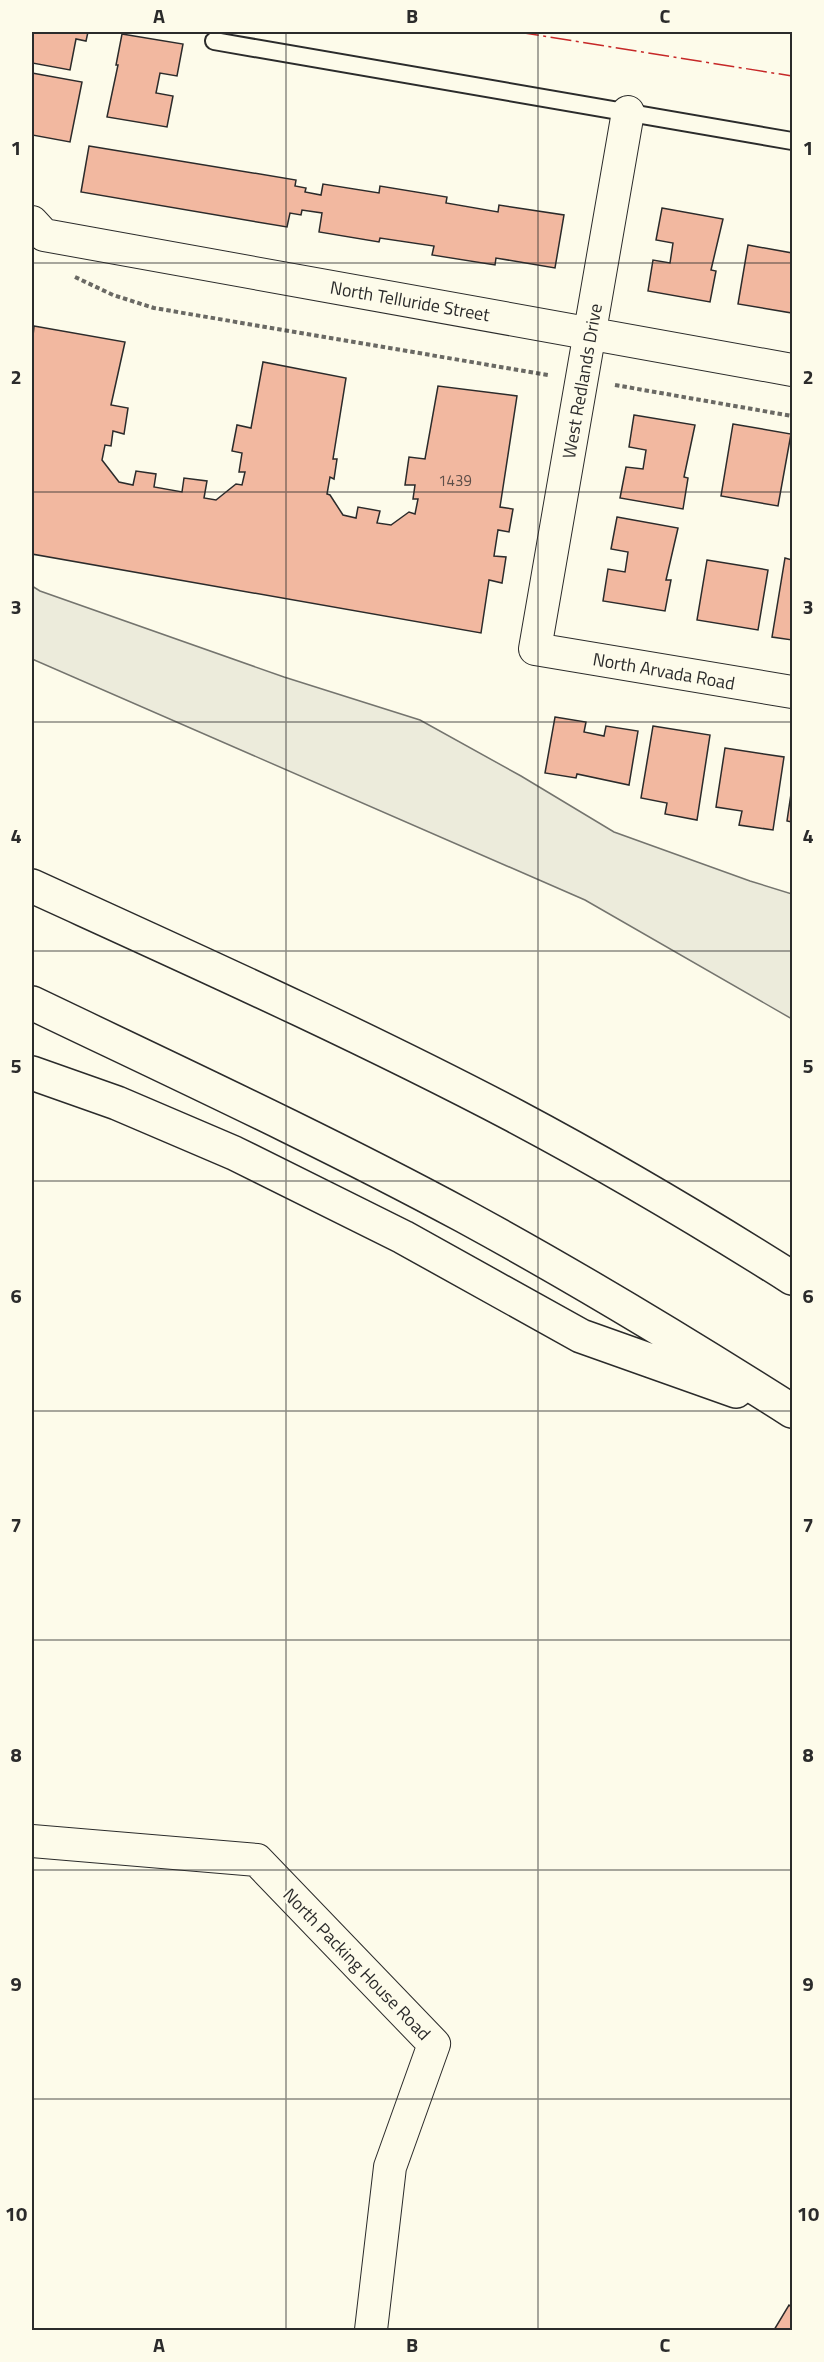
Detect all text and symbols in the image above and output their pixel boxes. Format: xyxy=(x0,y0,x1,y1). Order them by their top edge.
text: A xyxy=(153,0,165,31)
text: B xyxy=(406,0,418,31)
text: C xyxy=(660,0,671,31)
text: 1 xyxy=(10,132,22,163)
text: 1 xyxy=(802,132,814,163)
street label: North Telluride Street xyxy=(328,274,493,328)
street label: West Redlands Drive xyxy=(555,301,609,461)
text: 2 xyxy=(10,361,22,392)
text: 2 xyxy=(802,361,814,392)
house number: 1439 xyxy=(438,469,472,492)
text: 3 xyxy=(10,591,22,622)
text: 3 xyxy=(802,591,814,622)
street label: North Arvada Road xyxy=(591,645,737,697)
text: 4 xyxy=(10,820,22,851)
text: 4 xyxy=(802,820,814,851)
text: 5 xyxy=(10,1050,22,1081)
text: 5 xyxy=(802,1050,814,1081)
text: 6 xyxy=(10,1280,22,1311)
text: 6 xyxy=(802,1280,814,1311)
text: 7 xyxy=(10,1509,22,1540)
text: 7 xyxy=(802,1509,814,1540)
text: 8 xyxy=(10,1739,22,1770)
text: 8 xyxy=(802,1739,814,1770)
street label: North Packing House Road xyxy=(277,1882,437,2046)
text: 9 xyxy=(10,1968,22,1999)
text: 9 xyxy=(802,1968,814,1999)
text: 10 xyxy=(5,2198,27,2229)
text: 10 xyxy=(797,2198,819,2229)
text: A xyxy=(153,2329,165,2360)
text: B xyxy=(406,2329,418,2360)
text: C xyxy=(660,2329,671,2360)

